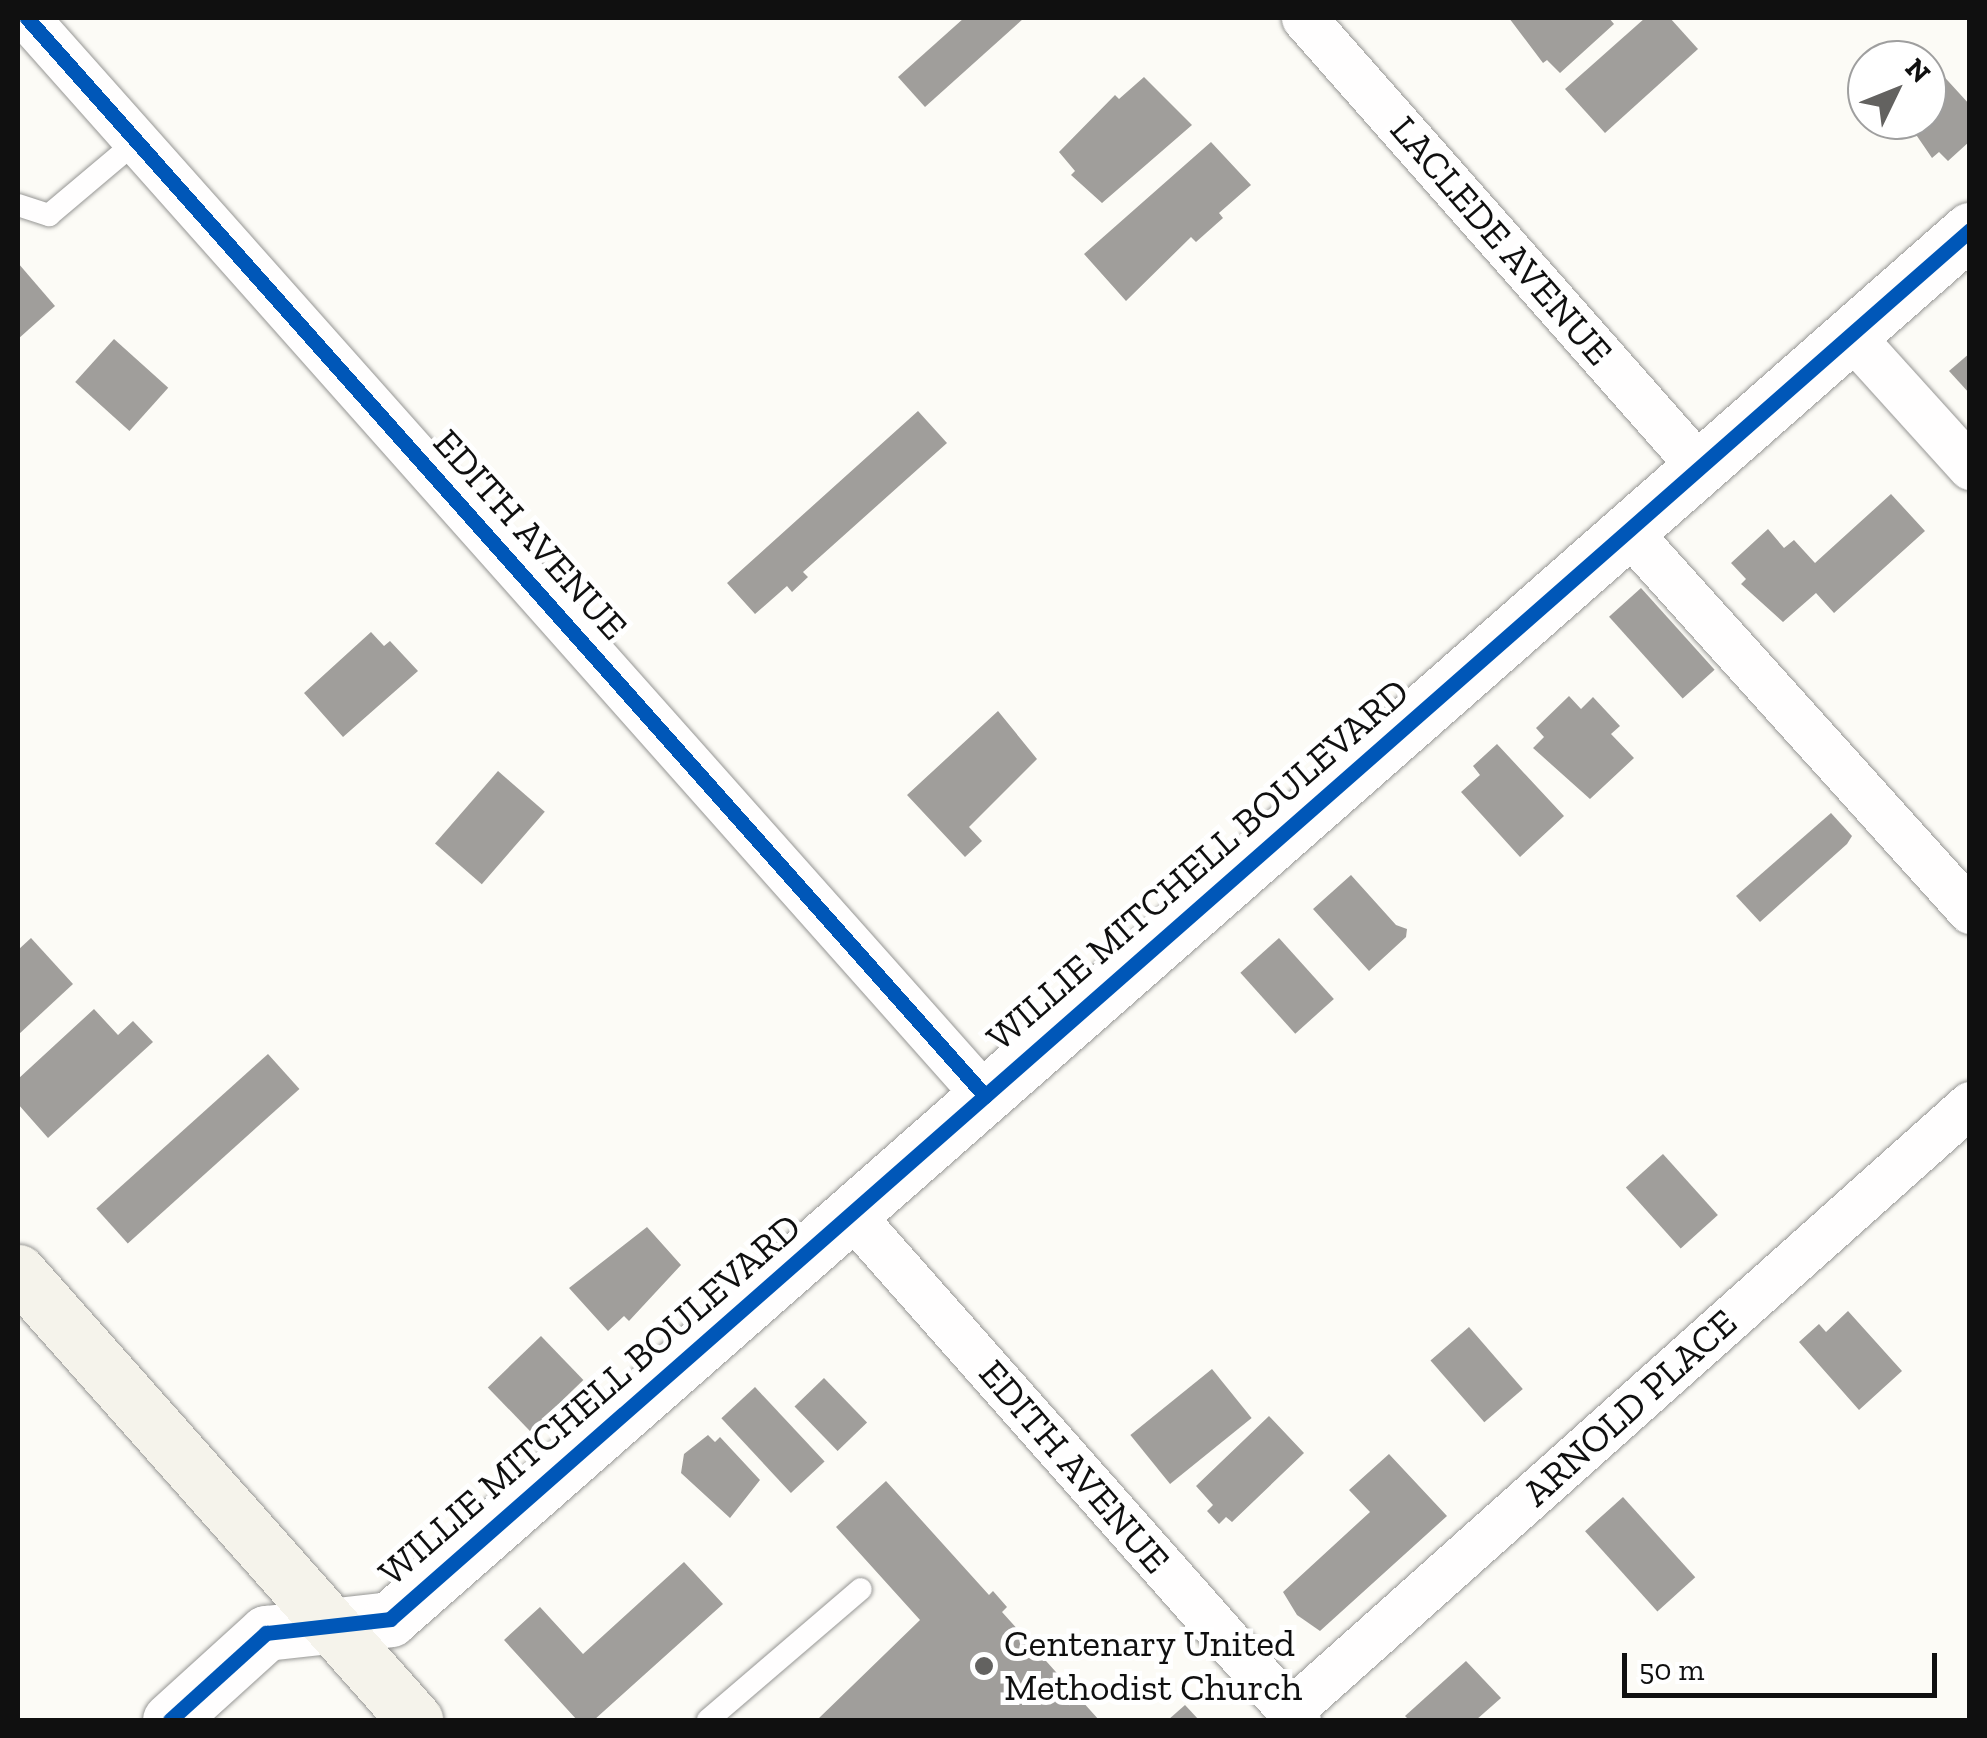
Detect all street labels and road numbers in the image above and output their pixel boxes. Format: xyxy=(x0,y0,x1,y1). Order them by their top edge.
street label: LACLEDE AVENUE xyxy=(1380,107,1622,375)
street label: EDITH AVENUE xyxy=(423,420,637,650)
street label: WILLIE MITCHELL BOULEVARD xyxy=(978,669,1418,1061)
street label: WILLIE MITCHELL BOULEVARD xyxy=(370,1204,810,1596)
street label: ARNOLD PLACE xyxy=(1514,1300,1746,1516)
street label: EDITH AVENUE xyxy=(969,1351,1179,1583)

